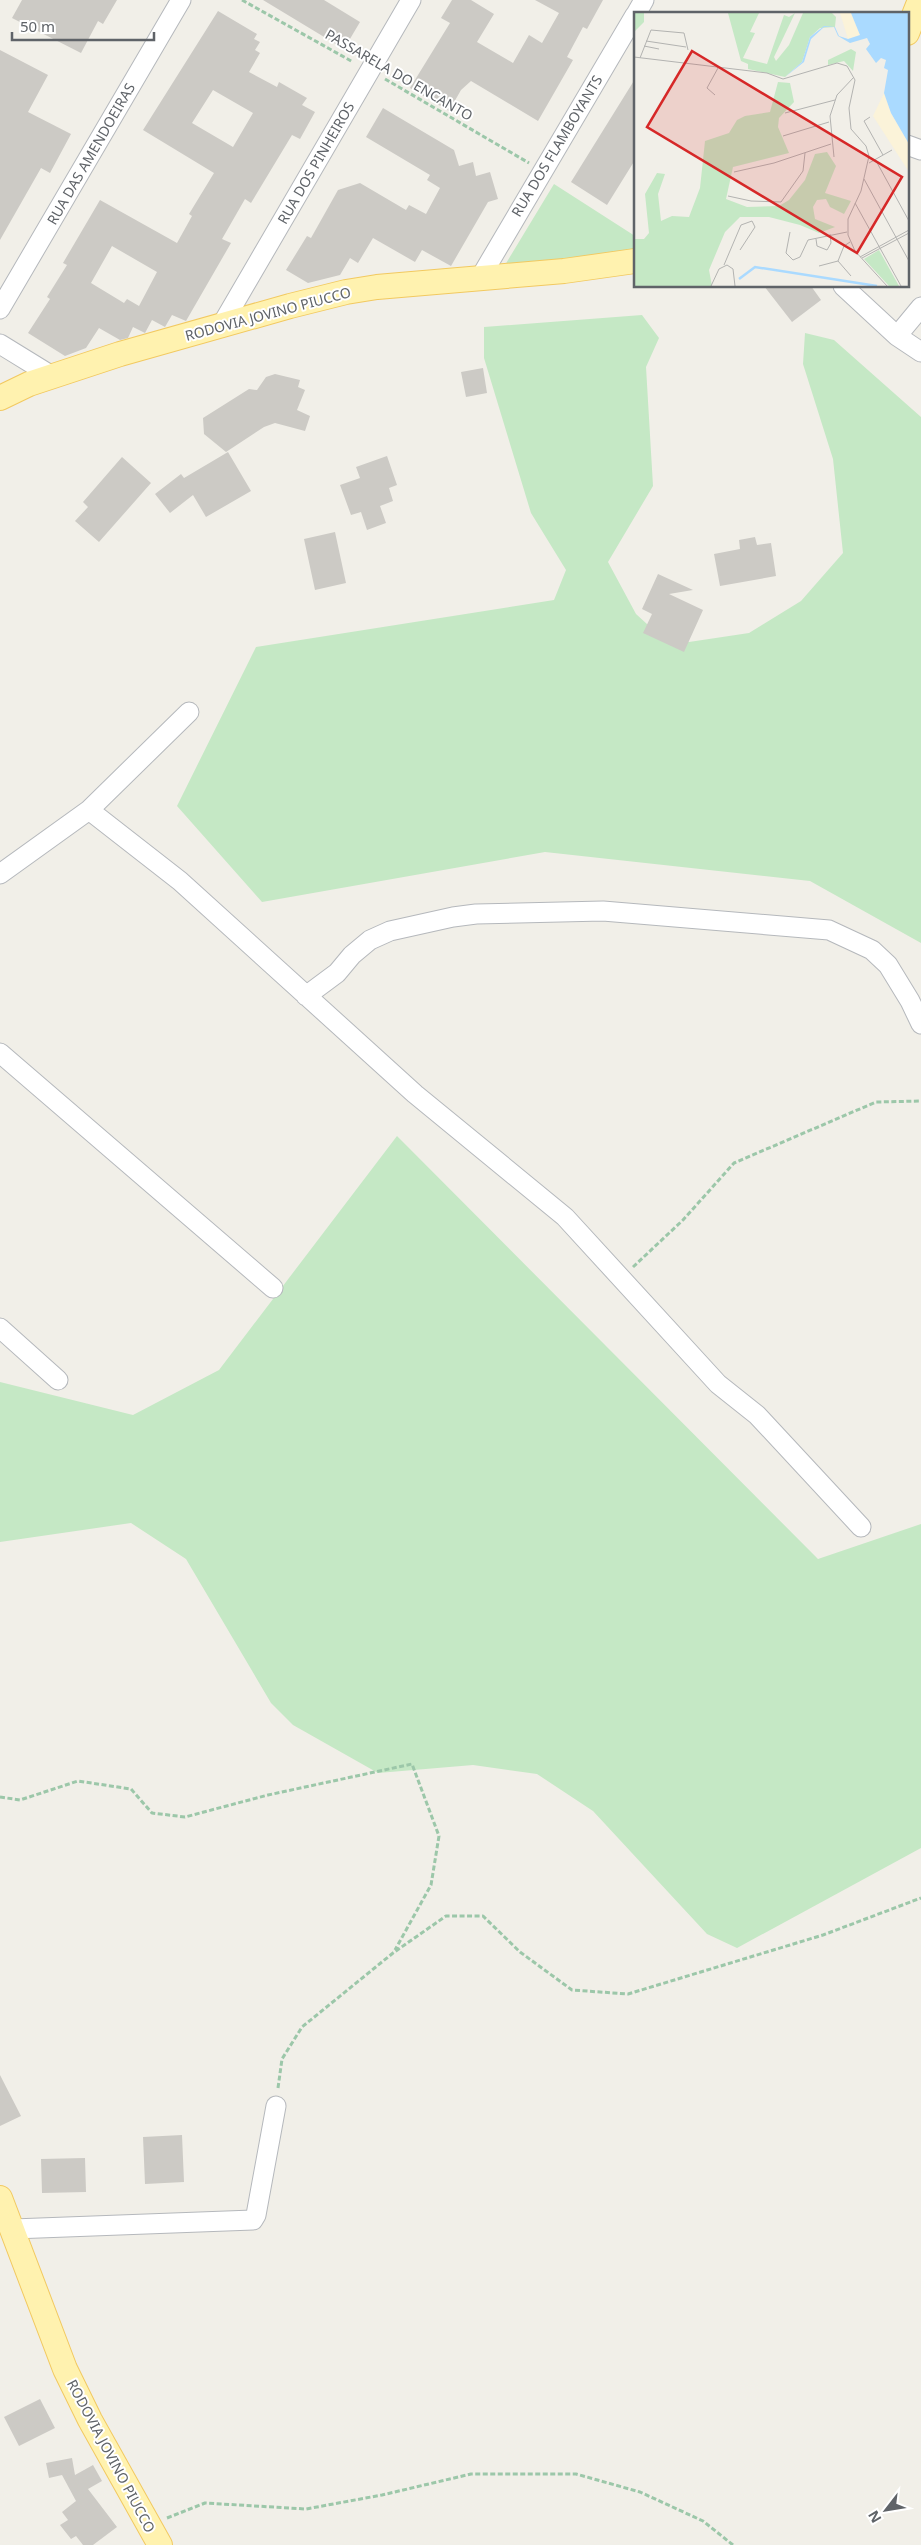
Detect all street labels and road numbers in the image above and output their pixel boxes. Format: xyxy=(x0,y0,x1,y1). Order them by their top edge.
street label: PASSARELA DO ENCANTO xyxy=(322,24,477,125)
street label: RUA DOS FLAMBOYANTS xyxy=(507,71,607,220)
street label: RUA DAS AMENDOEIRAS xyxy=(42,79,139,228)
street label: RUA DOS PINHEIROS xyxy=(273,98,358,227)
street label: RODOVIA JOVINO PIUCCO xyxy=(183,282,353,345)
street label: RODOVIA JOVINO PIUCCO xyxy=(63,2376,160,2536)

